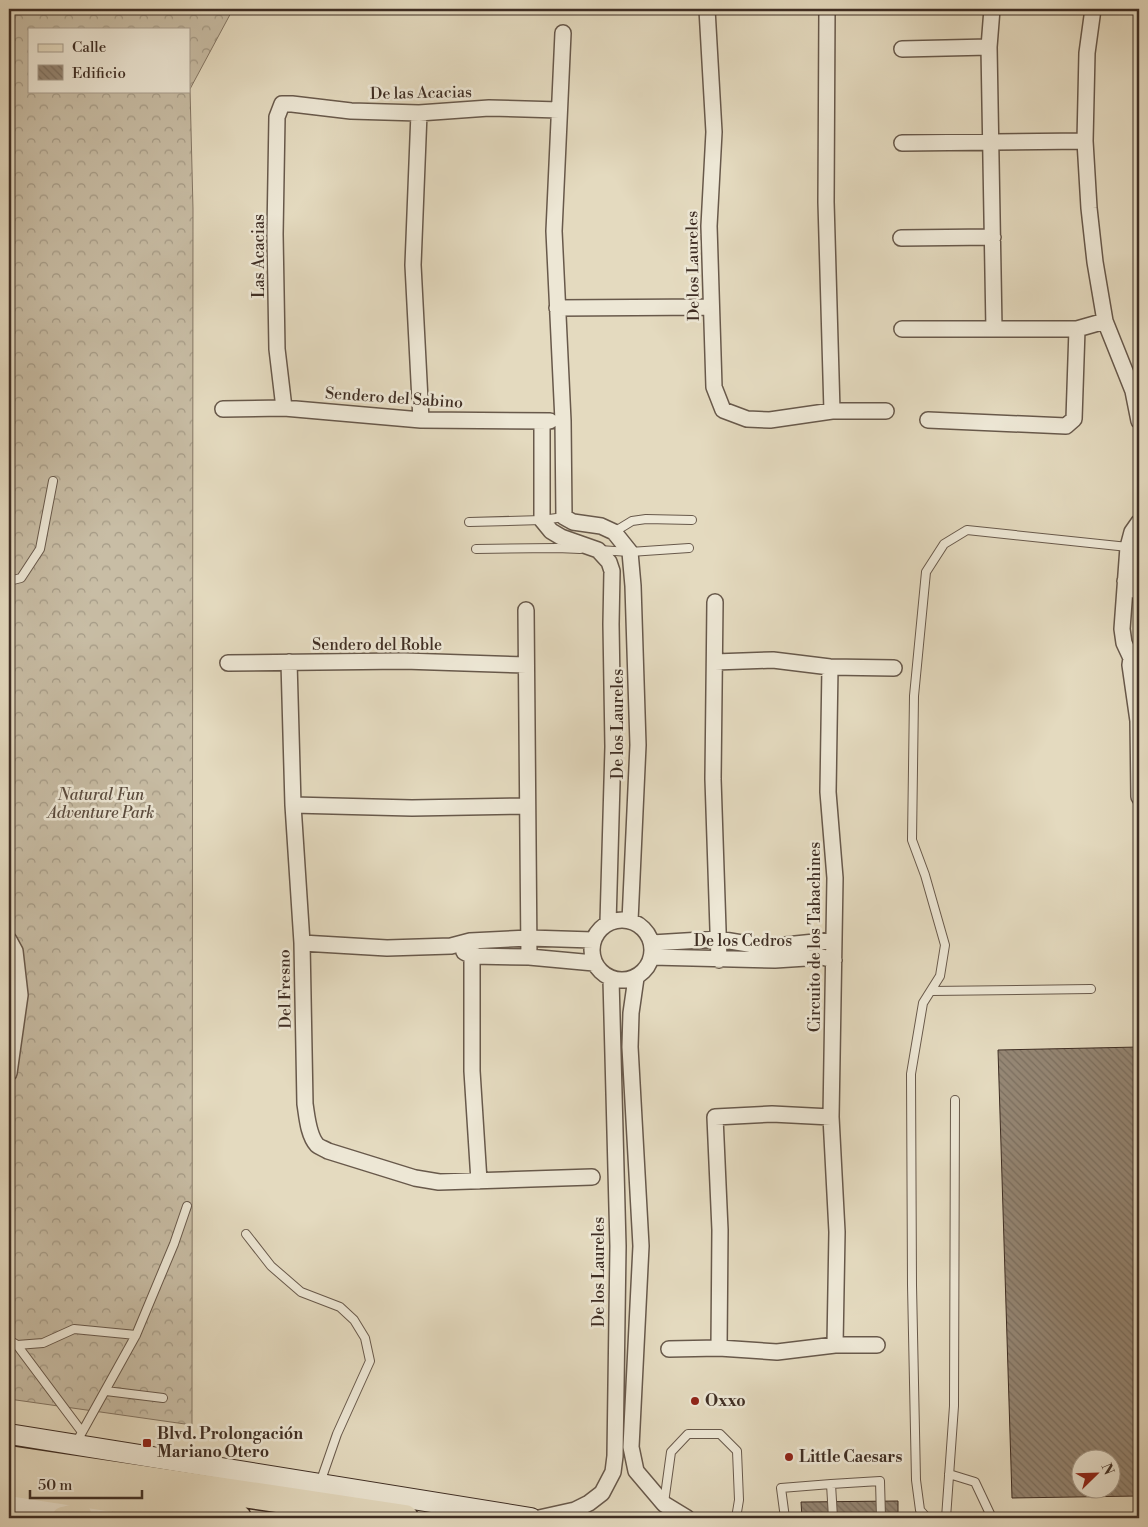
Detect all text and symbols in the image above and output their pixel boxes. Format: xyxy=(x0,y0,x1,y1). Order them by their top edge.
legend xyxy=(28,28,190,92)
text: Calle xyxy=(72,38,106,57)
text: Edificio xyxy=(72,64,126,83)
street label: De las Acacias xyxy=(370,82,472,104)
street label: De los Laureles xyxy=(682,211,704,321)
street label: Las Acacias xyxy=(249,214,269,298)
street label: Sendero del Sabino xyxy=(324,383,464,413)
street label: Sendero del Roble xyxy=(312,635,442,655)
street label: De los Laureles xyxy=(608,669,628,779)
park label: Natural Fun Adventure Park xyxy=(46,785,154,823)
street label: Circuito de los Tabachines xyxy=(805,842,825,1032)
street label: De los Cedros xyxy=(694,931,792,951)
street label: Del Fresno xyxy=(274,949,296,1029)
street label: De los Laureles xyxy=(589,1217,609,1327)
place label: Oxxo xyxy=(705,1391,746,1411)
marker: Oxxo xyxy=(689,1395,701,1407)
place label: Blvd. Prolongación Mariano Otero xyxy=(157,1424,303,1462)
marker: Blvd. Prolongación Mariano Otero xyxy=(141,1437,153,1449)
place label: Little Caesars xyxy=(799,1447,902,1467)
north arrow xyxy=(1070,1450,1120,1500)
marker: Little Caesars xyxy=(783,1451,795,1463)
text: N xyxy=(1097,1461,1117,1478)
scale bar xyxy=(30,1467,142,1499)
text: 50 m xyxy=(38,1476,72,1495)

